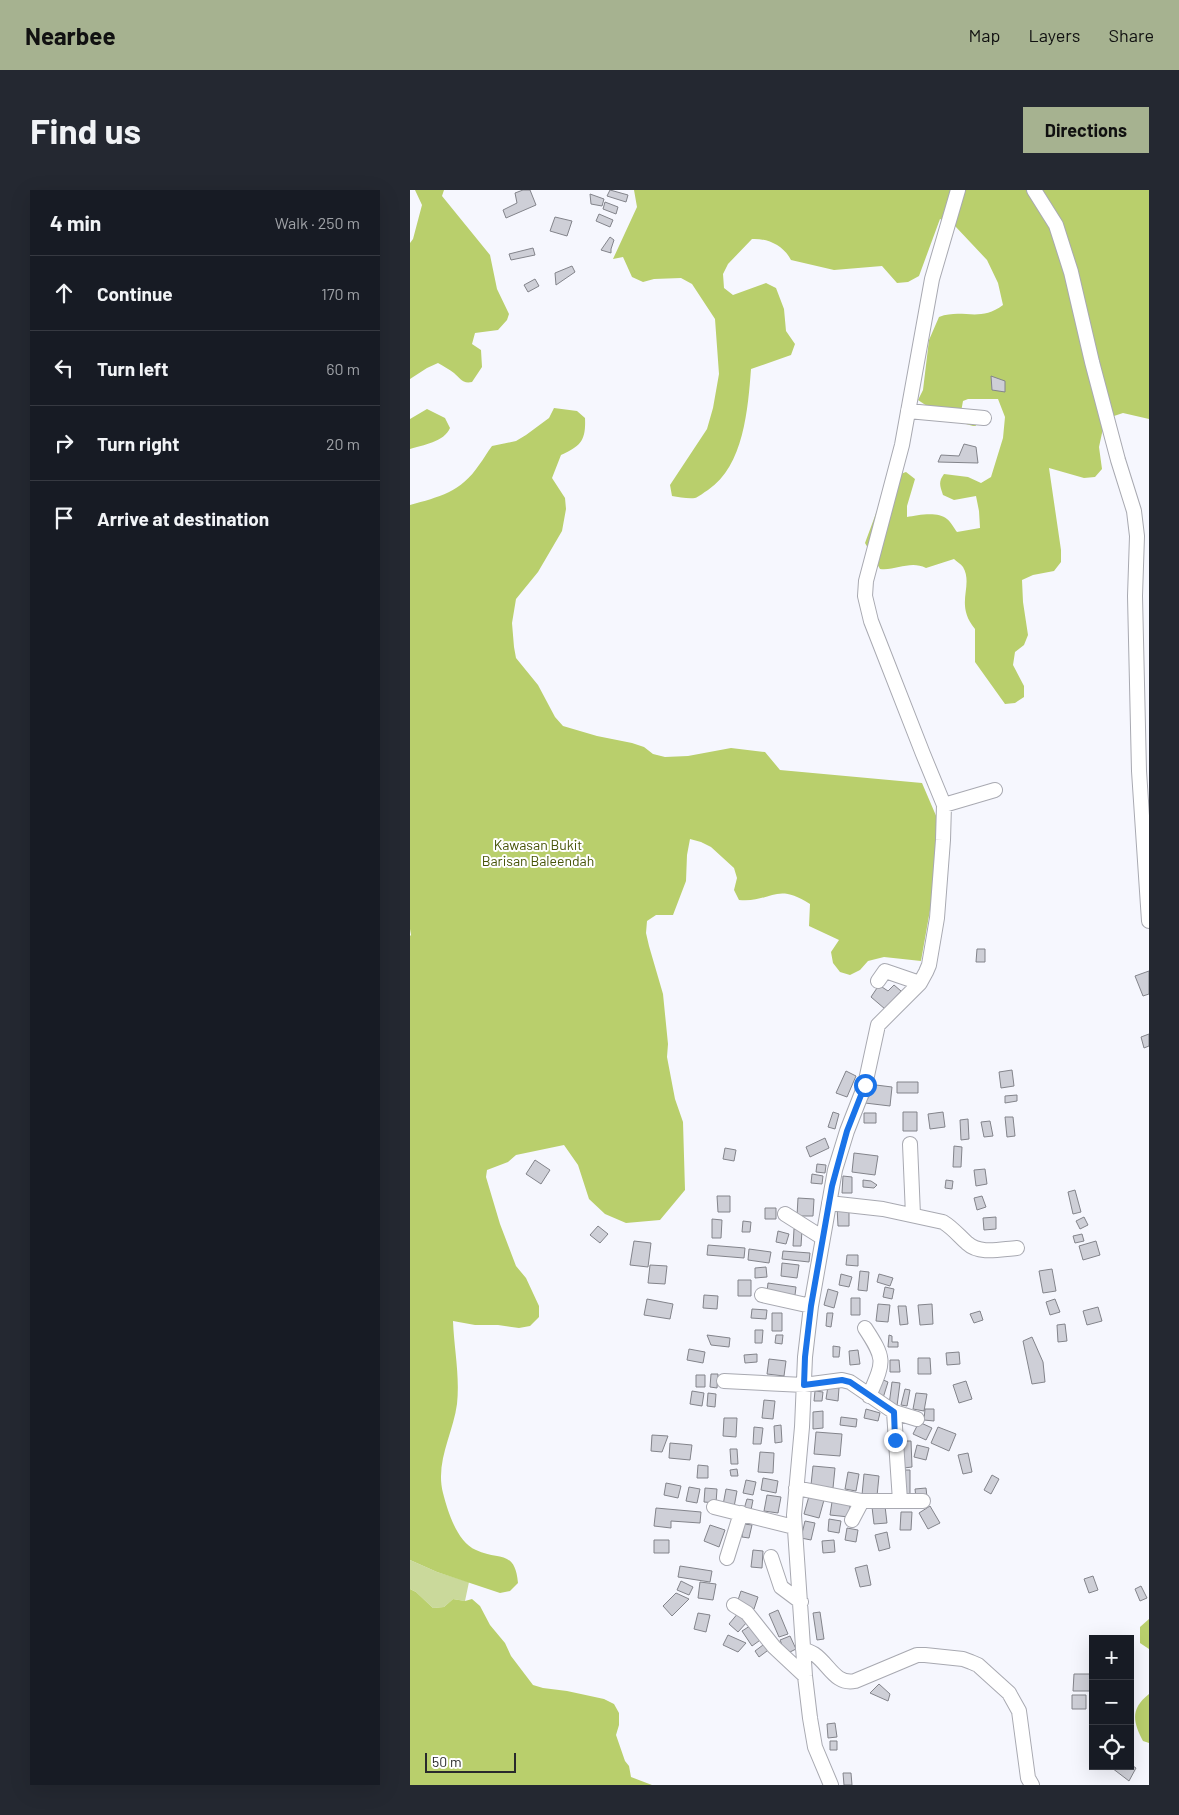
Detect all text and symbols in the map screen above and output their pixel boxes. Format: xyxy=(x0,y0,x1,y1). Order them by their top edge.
text: Nearbee xyxy=(25,21,116,50)
text: Map xyxy=(968,24,1000,46)
text: Layers xyxy=(1028,24,1081,46)
text: Share xyxy=(1109,24,1154,46)
button: Directions xyxy=(1023,107,1149,153)
text: Find us xyxy=(30,109,141,151)
text: 4 min xyxy=(50,210,101,235)
text: Walk · 250 m xyxy=(275,213,360,232)
icon: ahead xyxy=(50,279,78,307)
text: Continue xyxy=(97,282,173,305)
text: 170 m xyxy=(321,284,360,303)
icon: left xyxy=(50,354,78,382)
text: Turn left xyxy=(97,357,168,380)
text: 60 m xyxy=(326,359,360,378)
icon: right xyxy=(50,429,78,457)
text: Turn right xyxy=(97,432,179,455)
text: 20 m xyxy=(326,434,360,453)
icon: arrive xyxy=(50,504,78,532)
text: Arrive at destination xyxy=(97,507,269,530)
park label: Kawasan Bukit Barisan Baleendah xyxy=(482,836,594,869)
route start xyxy=(854,1074,877,1097)
route end xyxy=(884,1429,907,1452)
map controls xyxy=(1089,1635,1134,1770)
button: + xyxy=(1089,1635,1134,1680)
button: − xyxy=(1089,1680,1134,1725)
button: locate xyxy=(1089,1725,1134,1770)
scale bar xyxy=(425,1750,516,1773)
text: 50 m xyxy=(432,1753,461,1770)

